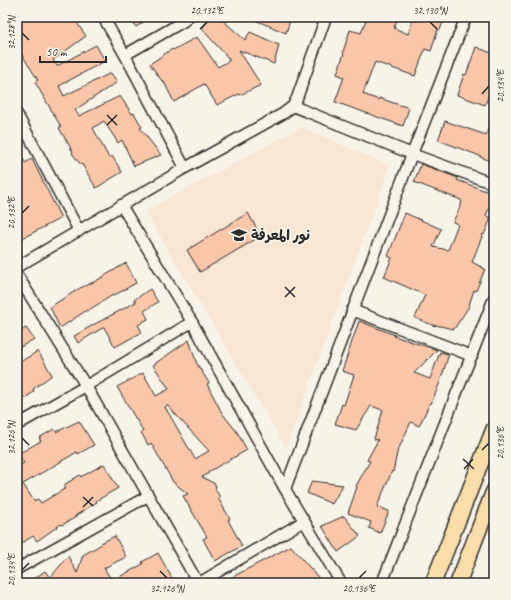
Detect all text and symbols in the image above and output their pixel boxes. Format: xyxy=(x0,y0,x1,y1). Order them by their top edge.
text: 20.132°E xyxy=(191,4,225,17)
text: 32.130°N xyxy=(413,4,449,17)
text: 32.128°N xyxy=(5,14,18,50)
scale bar xyxy=(40,38,106,64)
text: 50 m xyxy=(46,44,68,60)
text: 20.134°E xyxy=(494,68,507,102)
text: 20.132°E xyxy=(5,195,18,229)
school or university icon: نور المعرفة xyxy=(230,226,248,244)
place label: نور المعرفة xyxy=(251,227,310,245)
text: 32.126°N xyxy=(5,419,18,455)
text: 20.136°E xyxy=(494,425,507,459)
text: 20.134°E xyxy=(5,552,18,586)
text: 32.126°N xyxy=(150,582,186,595)
text: 20.136°E xyxy=(343,582,377,595)

